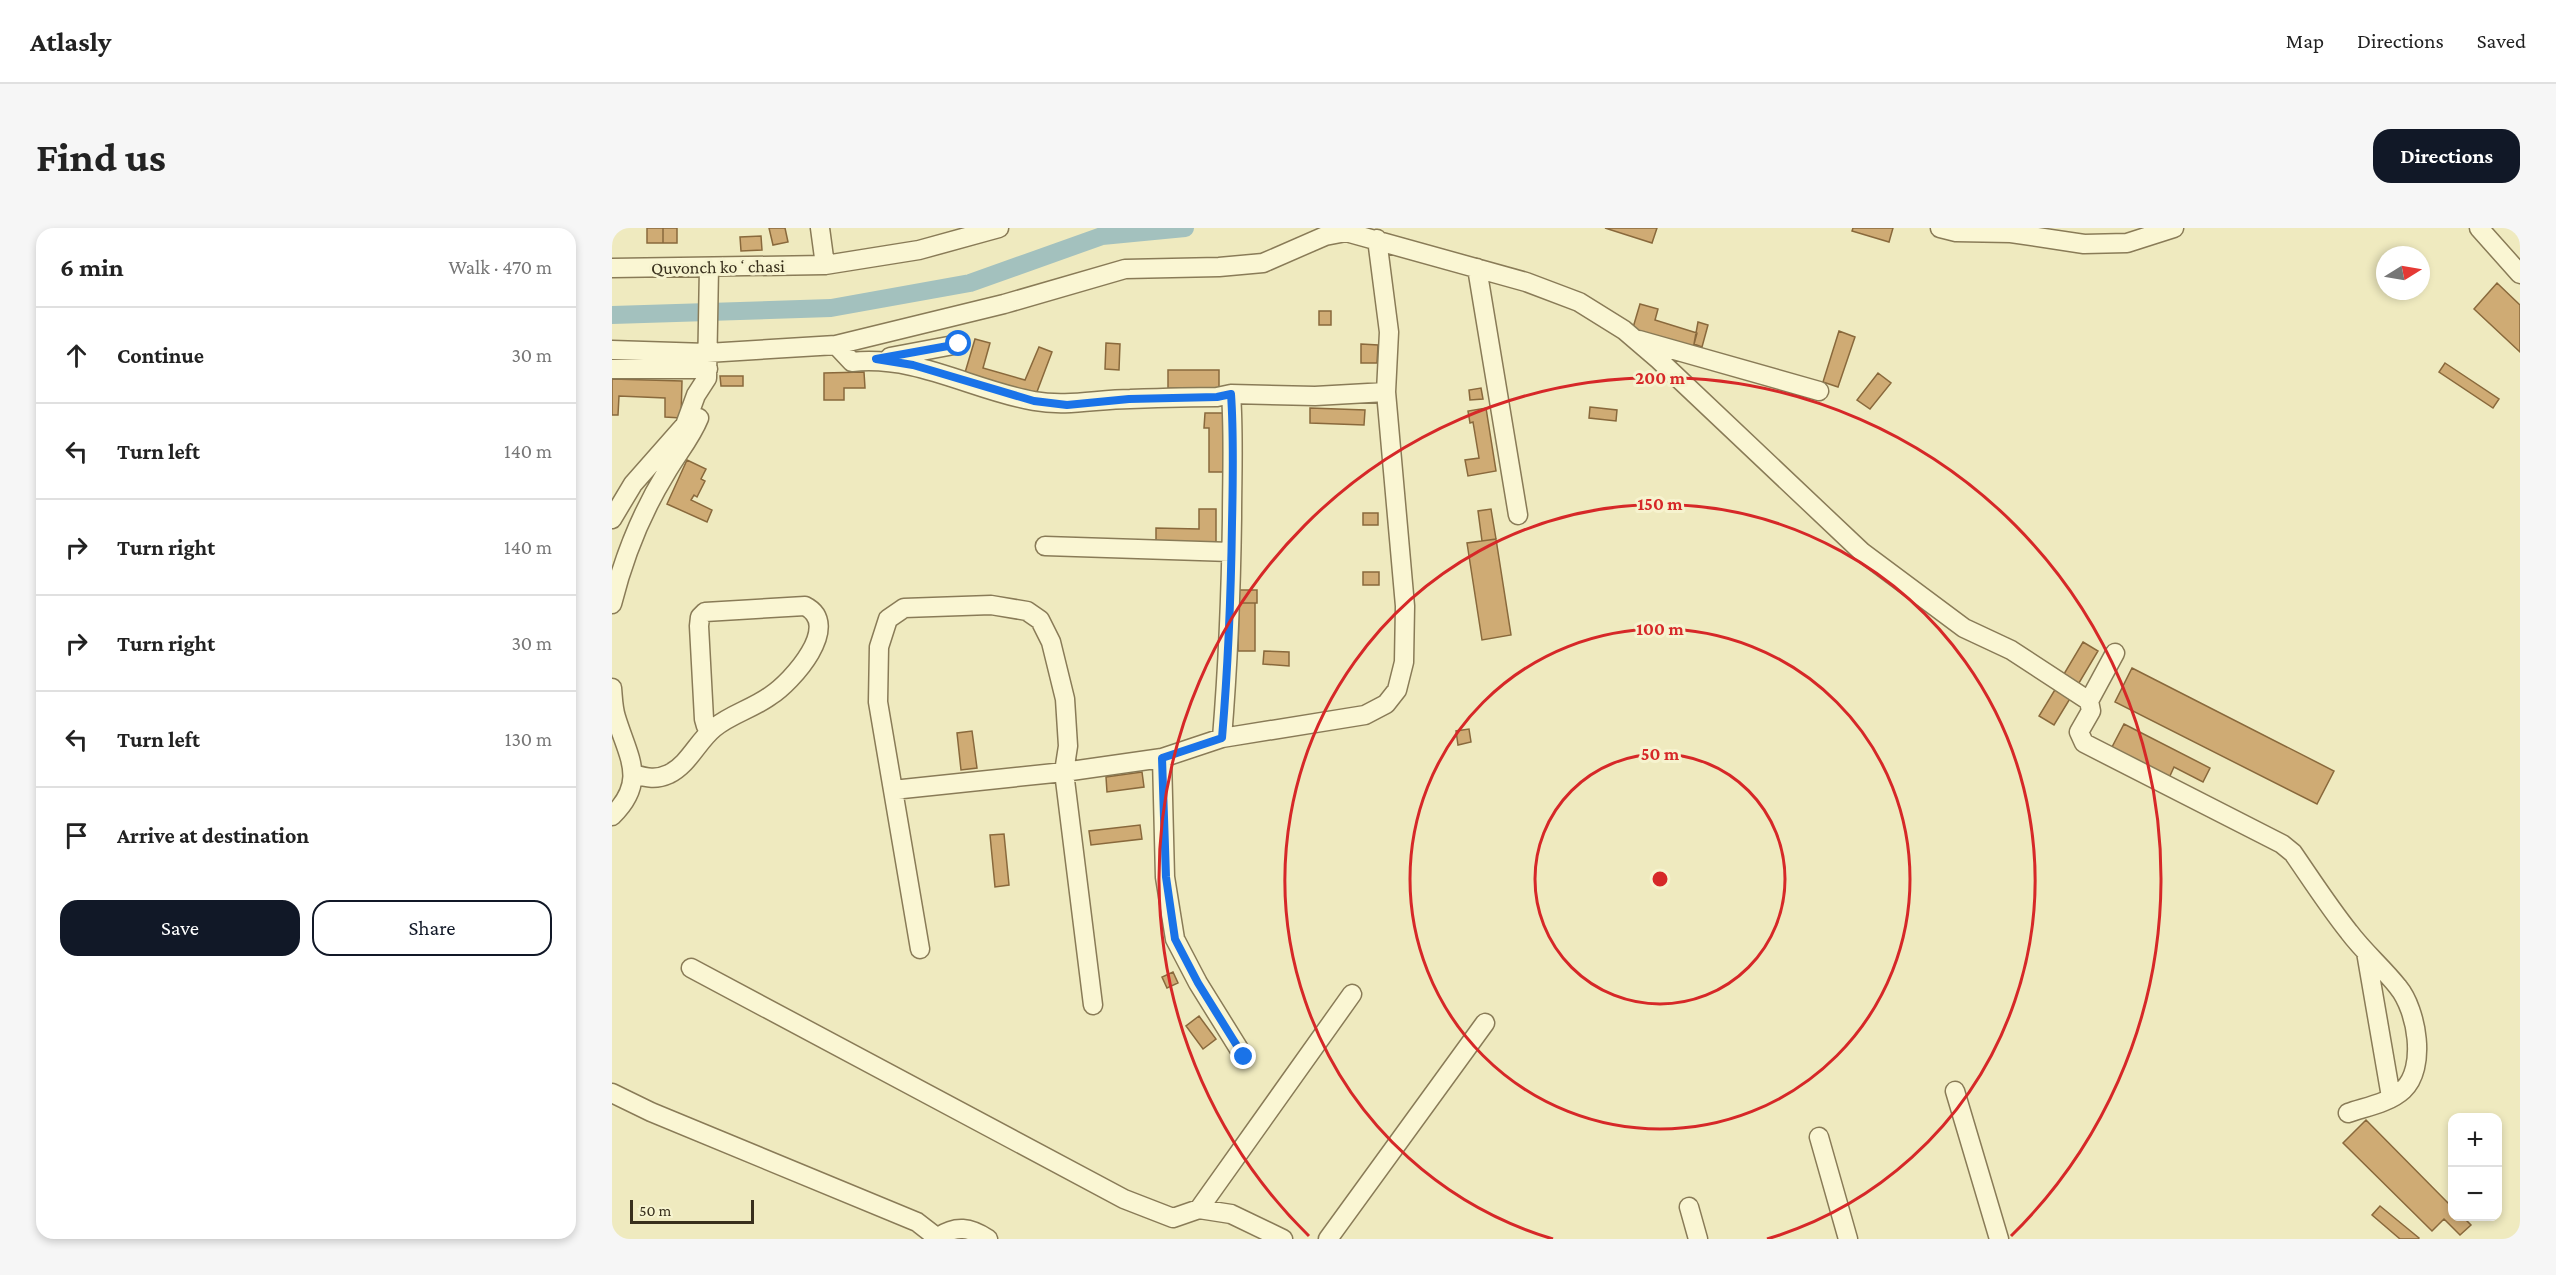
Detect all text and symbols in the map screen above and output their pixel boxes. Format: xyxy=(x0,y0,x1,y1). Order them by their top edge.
text: Atlasly xyxy=(30,26,111,57)
text: Map xyxy=(2286,29,2324,53)
text: Directions xyxy=(2357,29,2444,53)
text: Saved xyxy=(2477,29,2526,53)
button: Directions xyxy=(2373,129,2520,183)
text: Find us xyxy=(36,133,166,180)
north arrow xyxy=(2376,246,2430,300)
text: 6 min xyxy=(60,253,124,282)
text: Walk · 470 m xyxy=(448,256,552,278)
street label: Quvonch koʻchasi xyxy=(651,256,785,278)
route start xyxy=(945,330,971,356)
icon: ahead xyxy=(60,339,93,372)
text: Continue xyxy=(117,343,204,368)
text: 30 m xyxy=(511,344,552,366)
text: 200 m xyxy=(1635,368,1686,388)
icon: left xyxy=(60,435,93,468)
text: Turn left xyxy=(117,439,200,464)
text: 140 m xyxy=(504,440,552,462)
text: 150 m xyxy=(1637,494,1683,514)
icon: right xyxy=(60,531,93,564)
text: Turn right xyxy=(117,535,215,560)
text: 140 m xyxy=(504,536,552,558)
text: 100 m xyxy=(1636,619,1684,639)
icon: right xyxy=(60,627,93,660)
text: Turn right xyxy=(117,631,215,656)
text: 30 m xyxy=(511,632,552,654)
icon: left xyxy=(60,723,93,756)
text: Turn left xyxy=(117,727,200,752)
text: 130 m xyxy=(505,728,552,750)
text: 50 m xyxy=(1641,744,1680,764)
icon: arrive xyxy=(60,819,93,852)
text: Arrive at destination xyxy=(117,823,309,848)
centre of rings xyxy=(1650,869,1670,889)
button: Save xyxy=(60,900,300,956)
button: Share xyxy=(312,900,552,956)
route end xyxy=(1230,1043,1256,1069)
map controls xyxy=(2448,1113,2502,1221)
button: + xyxy=(2448,1113,2502,1167)
button: − xyxy=(2448,1167,2502,1221)
scale bar xyxy=(630,1197,754,1224)
text: 50 m xyxy=(639,1202,671,1219)

